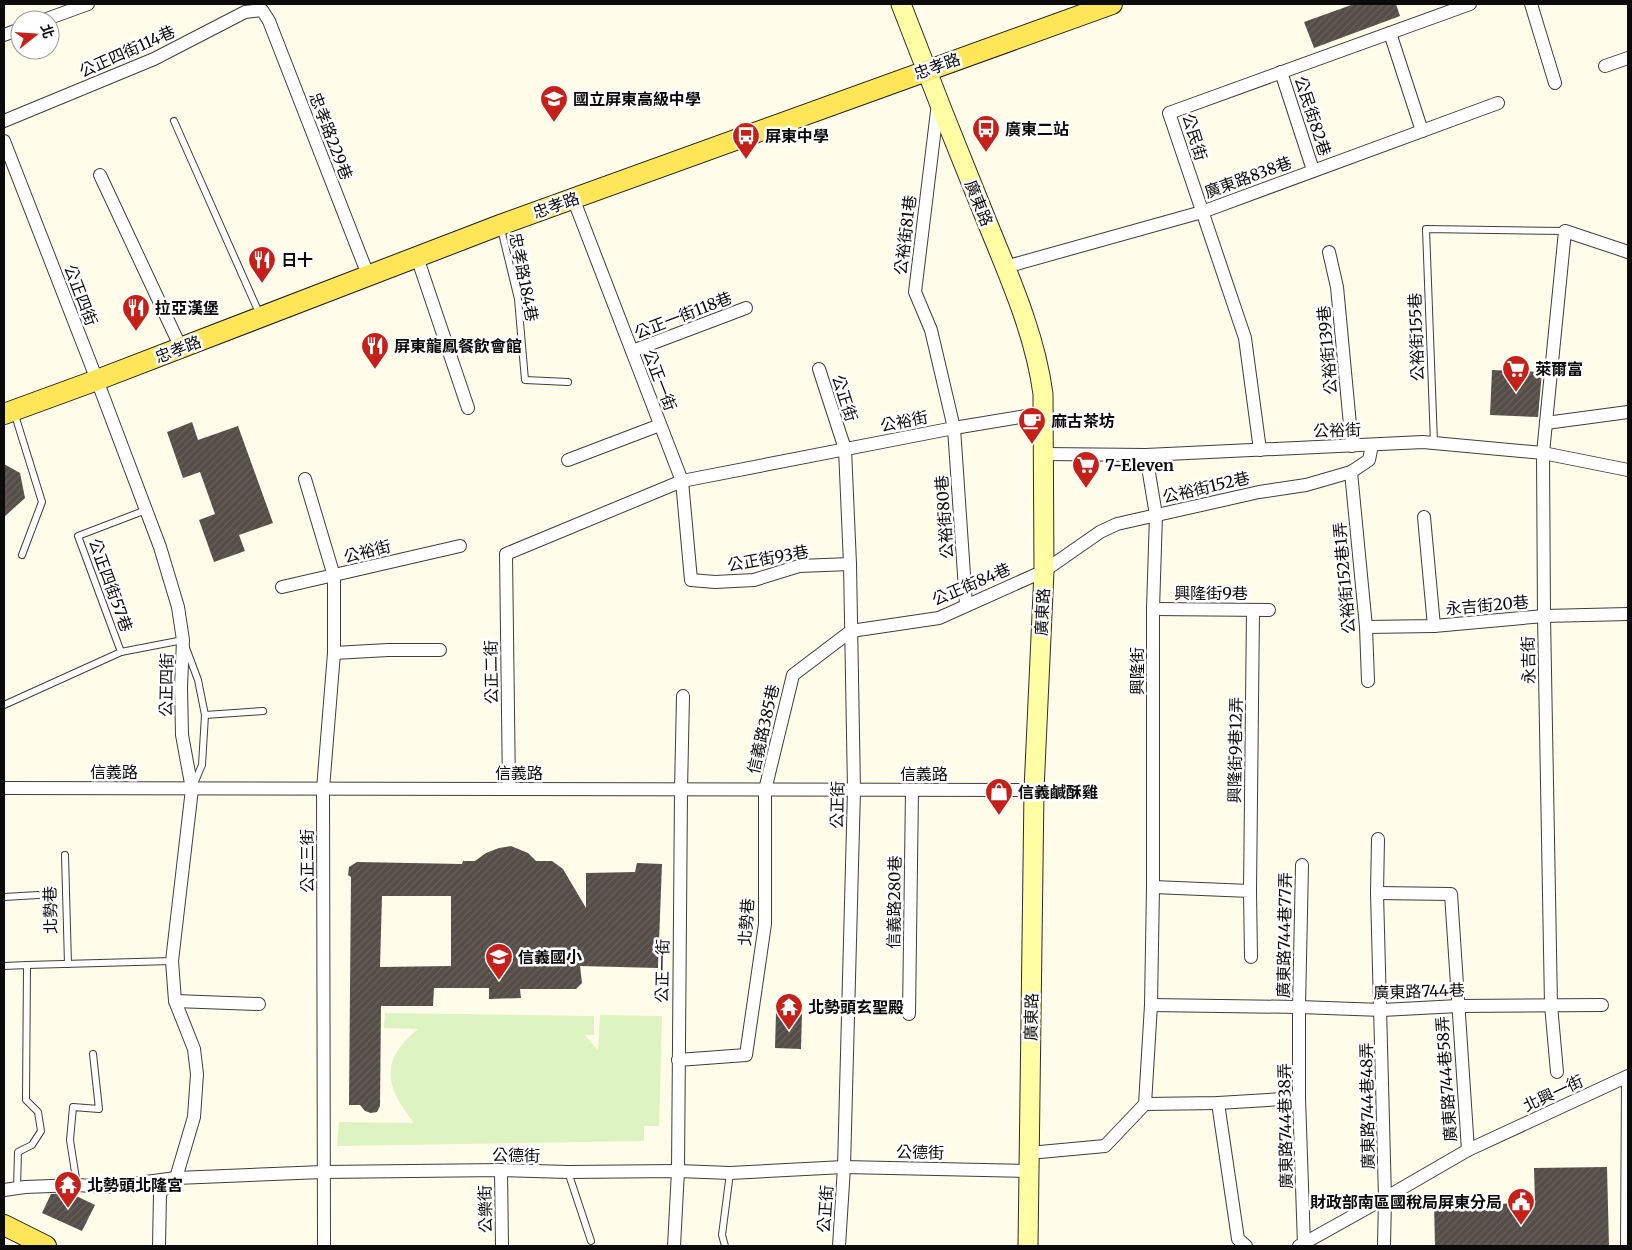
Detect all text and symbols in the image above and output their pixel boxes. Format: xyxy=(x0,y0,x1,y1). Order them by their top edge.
north arrow xyxy=(10,10,60,60)
street label: 公正四街114巷 xyxy=(76,21,178,81)
text: 北 xyxy=(37,22,58,41)
street label: 忠孝路 xyxy=(911,48,963,84)
street label: 公民街82巷 xyxy=(1291,74,1335,158)
school or university icon: 國立屏東高級中學 xyxy=(539,84,569,123)
street label: 忠孝路229巷 xyxy=(305,89,357,183)
place label: 國立屏東高級中學 xyxy=(573,89,701,109)
street label: 公民街 xyxy=(1178,111,1212,163)
bus stop icon: 廣東二站 xyxy=(971,114,1001,153)
place label: 廣東二站 xyxy=(1005,119,1069,139)
bus stop icon: 屏東中學 xyxy=(731,121,761,160)
place label: 屏東中學 xyxy=(765,126,829,146)
street label: 廣東路838巷 xyxy=(1202,152,1294,202)
street label: 廣東路 xyxy=(961,177,997,229)
street label: 忠孝路 xyxy=(530,187,582,223)
street label: 公裕街81巷 xyxy=(890,194,920,276)
street label: 忠孝路184巷 xyxy=(506,231,542,323)
restaurant icon: 日十 xyxy=(247,245,277,284)
place label: 日十 xyxy=(281,250,313,270)
street label: 公正四街 xyxy=(60,262,102,328)
street label: 公正一街118巷 xyxy=(631,287,735,343)
street label: 公裕街155巷 xyxy=(1404,292,1428,382)
restaurant icon: 拉亞漢堡 xyxy=(121,293,151,332)
place label: 拉亞漢堡 xyxy=(155,298,219,318)
street label: 公裕街139巷 xyxy=(1313,305,1341,395)
street label: 忠孝路 xyxy=(152,331,204,367)
restaurant icon: 屏東龍鳳餐飲會館 xyxy=(360,331,390,370)
place label: 屏東龍鳳餐飲會館 xyxy=(394,336,522,356)
street label: 公正一街 xyxy=(639,347,681,413)
supermarket icon: 萊爾富 xyxy=(1501,354,1531,393)
place label: 萊爾富 xyxy=(1535,359,1583,379)
street label: 公正街 xyxy=(828,372,862,424)
cafe icon: 麻古茶坊 xyxy=(1017,406,1047,445)
street label: 公裕街 xyxy=(879,407,929,435)
place label: 麻古茶坊 xyxy=(1051,411,1115,431)
street label: 公裕街 xyxy=(1313,419,1361,441)
supermarket icon: 7-Eleven xyxy=(1071,450,1101,489)
place label: 7-Eleven xyxy=(1105,455,1174,475)
street label: 公裕街152巷 xyxy=(1160,467,1252,507)
street label: 公裕街80巷 xyxy=(931,474,957,560)
street label: 公裕街152巷1弄 xyxy=(1329,521,1359,635)
street label: 公裕街 xyxy=(341,535,393,567)
street label: 公正四街57巷 xyxy=(85,536,137,634)
street label: 公正街93巷 xyxy=(726,541,810,575)
street label: 公正街84巷 xyxy=(929,559,1013,609)
street label: 興隆街9巷 xyxy=(1174,583,1248,603)
street label: 廣東路 xyxy=(1031,588,1053,636)
street label: 永吉街20巷 xyxy=(1445,591,1529,619)
street label: 永吉街 xyxy=(1518,636,1538,684)
street label: 公正二街 xyxy=(480,640,502,704)
street label: 興隆街 xyxy=(1127,647,1147,695)
street label: 公正四街 xyxy=(155,653,177,717)
street label: 信義路385巷 xyxy=(743,682,783,776)
street label: 興隆街9巷12弄 xyxy=(1224,697,1246,803)
street label: 信義路 xyxy=(90,762,138,782)
street label: 信義路 xyxy=(495,763,543,783)
street label: 信義路 xyxy=(900,764,948,784)
shop icon: 信義鹹酥雞 xyxy=(984,777,1014,816)
street label: 公正街 xyxy=(827,781,847,829)
place label: 信義鹹酥雞 xyxy=(1018,782,1098,802)
street label: 公正三街 xyxy=(297,829,317,893)
street label: 信義路280巷 xyxy=(883,855,905,949)
street label: 廣東路744巷77弄 xyxy=(1273,872,1295,998)
street label: 北勢巷 xyxy=(40,886,60,934)
street label: 北勢巷 xyxy=(734,897,758,947)
street label: 公正一街 xyxy=(651,939,673,1003)
school or university icon: 信義國小 xyxy=(484,942,514,981)
place label: 信義國小 xyxy=(518,947,582,967)
street label: 廣東路744巷 xyxy=(1373,979,1465,1003)
temple icon: 北勢頭玄聖殿 xyxy=(774,992,804,1031)
street label: 廣東路 xyxy=(1021,993,1041,1041)
place label: 北勢頭玄聖殿 xyxy=(808,997,904,1017)
street label: 廣東路744巷58弄 xyxy=(1432,1015,1460,1143)
street label: 廣東路744巷48弄 xyxy=(1356,1042,1378,1170)
street label: 廣東路744巷38弄 xyxy=(1274,1063,1296,1189)
street label: 北興一街 xyxy=(1520,1070,1586,1116)
street label: 公德街 xyxy=(896,1142,944,1162)
street label: 公德街 xyxy=(492,1145,540,1165)
temple icon: 北勢頭北隆宮 xyxy=(53,1170,83,1209)
place label: 北勢頭北隆宮 xyxy=(87,1175,183,1195)
street label: 公正街 xyxy=(813,1184,837,1234)
street label: 公樂街 xyxy=(475,1185,495,1233)
public building icon: 財政部南區國稅局屏東分局 xyxy=(1506,1187,1536,1226)
place label: 財政部南區國稅局屏東分局 xyxy=(1310,1192,1502,1212)

